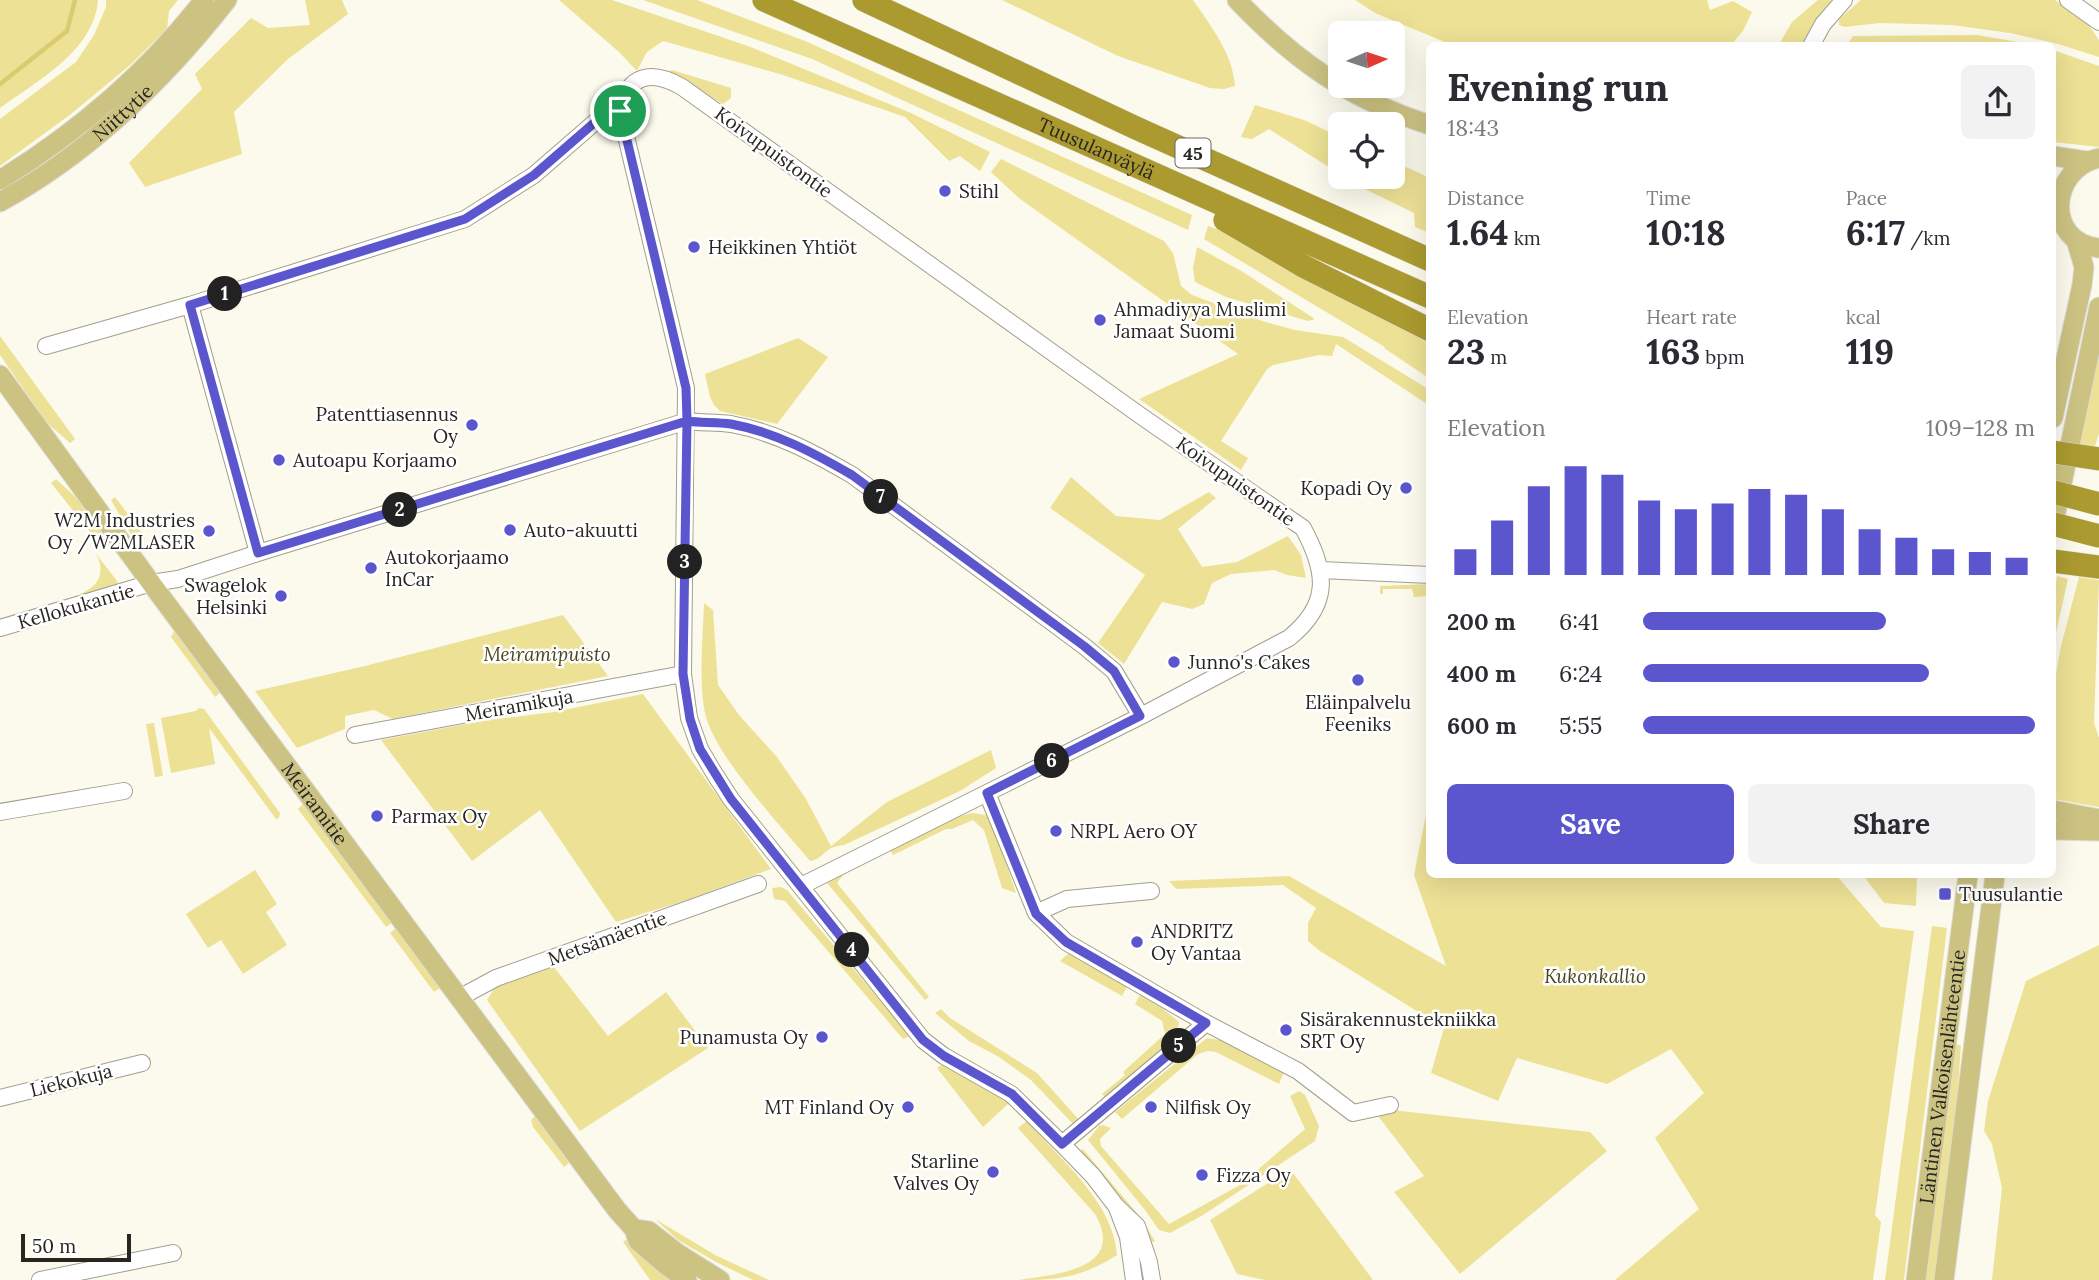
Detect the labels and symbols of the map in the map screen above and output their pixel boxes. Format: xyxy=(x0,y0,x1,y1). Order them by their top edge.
north arrow xyxy=(1328,21,1405,98)
street label: Niittytie xyxy=(87,79,158,146)
pin xyxy=(590,81,650,141)
street label: Koivupuistontie xyxy=(710,101,838,203)
street label: Tuusulanväylä xyxy=(1035,112,1159,185)
road number: 45 xyxy=(1176,138,1210,168)
place label: Stihl xyxy=(959,179,999,203)
marker: Stihl xyxy=(937,183,953,199)
place label: Heikkinen Yhtiöt xyxy=(708,235,858,259)
marker: Heikkinen Yhtiöt xyxy=(686,239,702,255)
pin: 1 xyxy=(208,276,243,312)
place label: Ahmadiyya Muslimi Jamaat Suomi xyxy=(1113,297,1286,343)
marker: Ahmadiyya Muslimi Jamaat Suomi xyxy=(1092,312,1108,328)
place label: Patenttiasennus Oy xyxy=(316,402,458,448)
marker: Patenttiasennus Oy xyxy=(464,417,480,433)
street label: Koivupuistontie xyxy=(1172,431,1300,531)
place label: Autoapu Korjaamo xyxy=(292,448,457,472)
marker: Autoapu Korjaamo xyxy=(271,452,287,468)
place label: Kopadi Oy xyxy=(1300,476,1392,500)
pin: 7 xyxy=(864,480,898,514)
marker: Kopadi Oy xyxy=(1398,480,1414,496)
pin: 2 xyxy=(382,492,418,528)
place label: W2M Industries Oy /W2MLASER xyxy=(48,508,195,555)
place label: Auto-akuutti xyxy=(523,518,638,542)
marker: Auto-akuutti xyxy=(502,522,518,538)
marker: W2M Industries Oy /W2MLASER xyxy=(201,523,217,539)
pin: 3 xyxy=(668,544,702,580)
place label: Autokorjaamo InCar xyxy=(384,545,509,591)
marker: Autokorjaamo InCar xyxy=(363,560,379,576)
place label: Swagelok Helsinki xyxy=(184,573,268,619)
street label: Kellokukantie xyxy=(15,578,137,634)
marker: Swagelok Helsinki xyxy=(273,588,289,604)
park label: Meiramipuisto xyxy=(483,642,611,666)
place label: Junno's Cakes xyxy=(1187,650,1311,674)
marker: Junno's Cakes xyxy=(1166,654,1182,670)
marker: Eläinpalvelu Feeniks xyxy=(1350,672,1366,688)
street label: Meiramikuja xyxy=(463,684,575,726)
place label: Eläinpalvelu Feeniks xyxy=(1305,690,1411,736)
pin: 6 xyxy=(1034,744,1070,778)
street label: Meiramitie xyxy=(277,758,353,850)
place label: Parmax Oy xyxy=(391,804,487,828)
marker: Parmax Oy xyxy=(369,808,385,824)
place label: NRPL Aero OY xyxy=(1070,819,1198,843)
marker: NRPL Aero OY xyxy=(1048,823,1064,839)
place label: Tuusulantie xyxy=(1959,882,2063,906)
marker: Tuusulantie xyxy=(1937,886,1953,902)
street label: Metsämäentie xyxy=(544,905,670,971)
place label: ANDRITZ Oy Vantaa xyxy=(1150,919,1241,965)
pin: 4 xyxy=(834,932,870,968)
marker: ANDRITZ Oy Vantaa xyxy=(1129,934,1145,950)
street label: Läntinen Valkoisenlähteentie xyxy=(1914,948,1970,1205)
park label: Kukonkallio xyxy=(1544,964,1646,988)
place label: Sisärakennustekniikka SRT Oy xyxy=(1300,1007,1497,1053)
marker: Sisärakennustekniikka SRT Oy xyxy=(1278,1022,1294,1038)
place label: Punamusta Oy xyxy=(679,1025,808,1049)
pin: 5 xyxy=(1162,1028,1196,1064)
marker: Punamusta Oy xyxy=(814,1029,830,1045)
street label: Liekokuja xyxy=(27,1058,115,1102)
place label: MT Finland Oy xyxy=(764,1095,894,1119)
place label: Nilfisk Oy xyxy=(1165,1095,1251,1119)
marker: MT Finland Oy xyxy=(900,1099,916,1115)
marker: Nilfisk Oy xyxy=(1143,1099,1159,1115)
place label: Starline Valves Oy xyxy=(892,1149,979,1195)
place label: Fizza Oy xyxy=(1216,1163,1291,1187)
marker: Starline Valves Oy xyxy=(985,1164,1001,1180)
marker: Fizza Oy xyxy=(1194,1167,1210,1183)
scale bar xyxy=(21,1231,131,1263)

